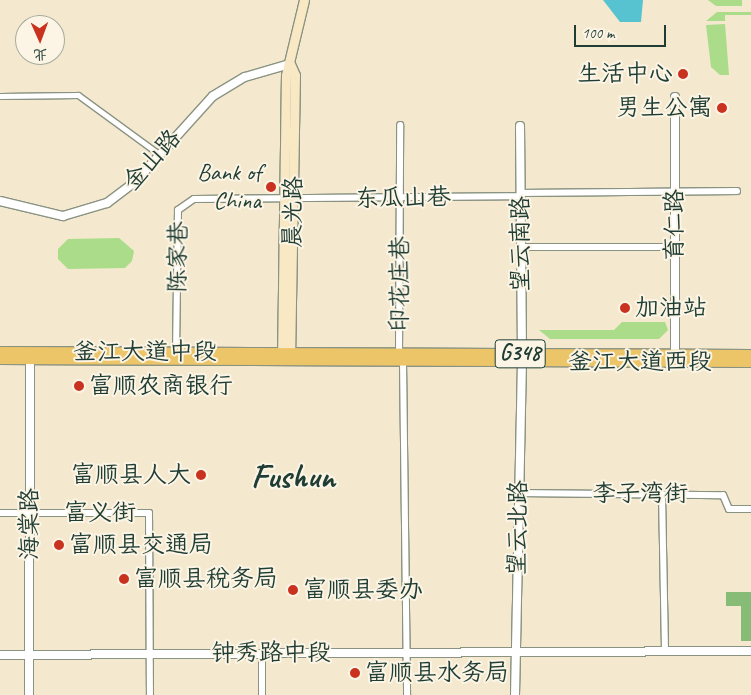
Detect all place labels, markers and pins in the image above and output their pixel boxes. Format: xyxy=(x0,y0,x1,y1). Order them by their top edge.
place label: 生活中心 xyxy=(577,60,673,88)
marker: 生活中心 xyxy=(677,68,689,80)
place label: 男生公寓 xyxy=(616,94,712,122)
marker: 男生公寓 xyxy=(716,102,728,114)
place label: Bank of China xyxy=(197,159,261,215)
marker: Bank of China xyxy=(265,181,277,193)
place label: 加油站 xyxy=(635,294,707,322)
marker: 加油站 xyxy=(619,302,631,314)
place label: 富顺农商银行 xyxy=(89,372,233,400)
marker: 富顺农商银行 xyxy=(73,380,85,392)
place label: 富顺县人大 xyxy=(71,461,191,489)
marker: 富顺县人大 xyxy=(195,469,207,481)
place label: 富顺县交通局 xyxy=(69,531,213,559)
marker: 富顺县交通局 xyxy=(53,539,65,551)
place label: 富顺县税务局 xyxy=(134,565,278,593)
marker: 富顺县税务局 xyxy=(118,573,130,585)
place label: 富顺县委办 xyxy=(303,576,423,604)
marker: 富顺县委办 xyxy=(287,584,299,596)
place label: 富顺县水务局 xyxy=(365,659,509,687)
marker: 富顺县水务局 xyxy=(349,667,361,679)

